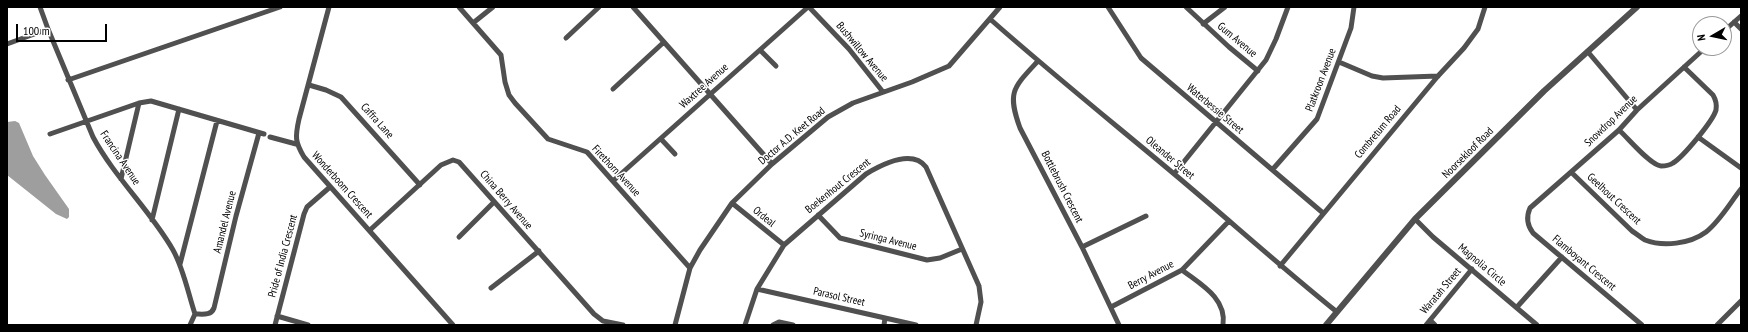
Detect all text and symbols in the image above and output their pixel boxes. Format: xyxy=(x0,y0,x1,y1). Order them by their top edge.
scale bar xyxy=(18,16,109,42)
north arrow xyxy=(1692,16,1732,56)
street label: Bushwillow Avenue xyxy=(833,19,891,85)
street label: Gum Avenue xyxy=(1215,20,1259,60)
text: 100 m xyxy=(23,23,50,38)
text: N xyxy=(1694,34,1709,42)
street label: Platkroon Avenue xyxy=(1303,46,1339,114)
street label: Waxtree Avenue xyxy=(677,61,731,111)
street label: Waterbessie Street xyxy=(1184,81,1246,137)
street label: Snowdrop Avenue xyxy=(1582,93,1640,149)
street label: Caffra Lane xyxy=(358,101,396,141)
street label: Combretum Road xyxy=(1352,103,1404,161)
street label: Doctor A.D. Keet Road xyxy=(756,104,828,168)
street label: Noorsekloof Road xyxy=(1440,125,1496,181)
street label: Francina Avenue xyxy=(97,128,143,188)
street label: Oleander Street xyxy=(1143,134,1197,182)
street label: Firethorn Avenue xyxy=(589,143,643,199)
street label: Wonderboom Crescent xyxy=(309,149,375,221)
street label: Bottlebrush Crescent xyxy=(1038,149,1086,225)
street label: Boekenhout Crescent xyxy=(803,156,873,216)
street label: China Berry Avenue xyxy=(477,168,535,232)
street label: Geelhout Crescent xyxy=(1584,171,1644,227)
street label: Amandel Avenue xyxy=(211,190,239,254)
street label: Ordeal xyxy=(750,204,778,230)
street label: Pride of India Crescent xyxy=(266,213,300,299)
street label: Syringa Avenue xyxy=(858,227,918,253)
street label: Flamboyant Crescent xyxy=(1549,233,1619,293)
street label: Magnolia Circle xyxy=(1455,241,1509,289)
street label: Berry Avenue xyxy=(1126,257,1176,293)
street label: Waratah Street xyxy=(1418,265,1464,317)
street label: Parasol Street xyxy=(812,285,866,309)

